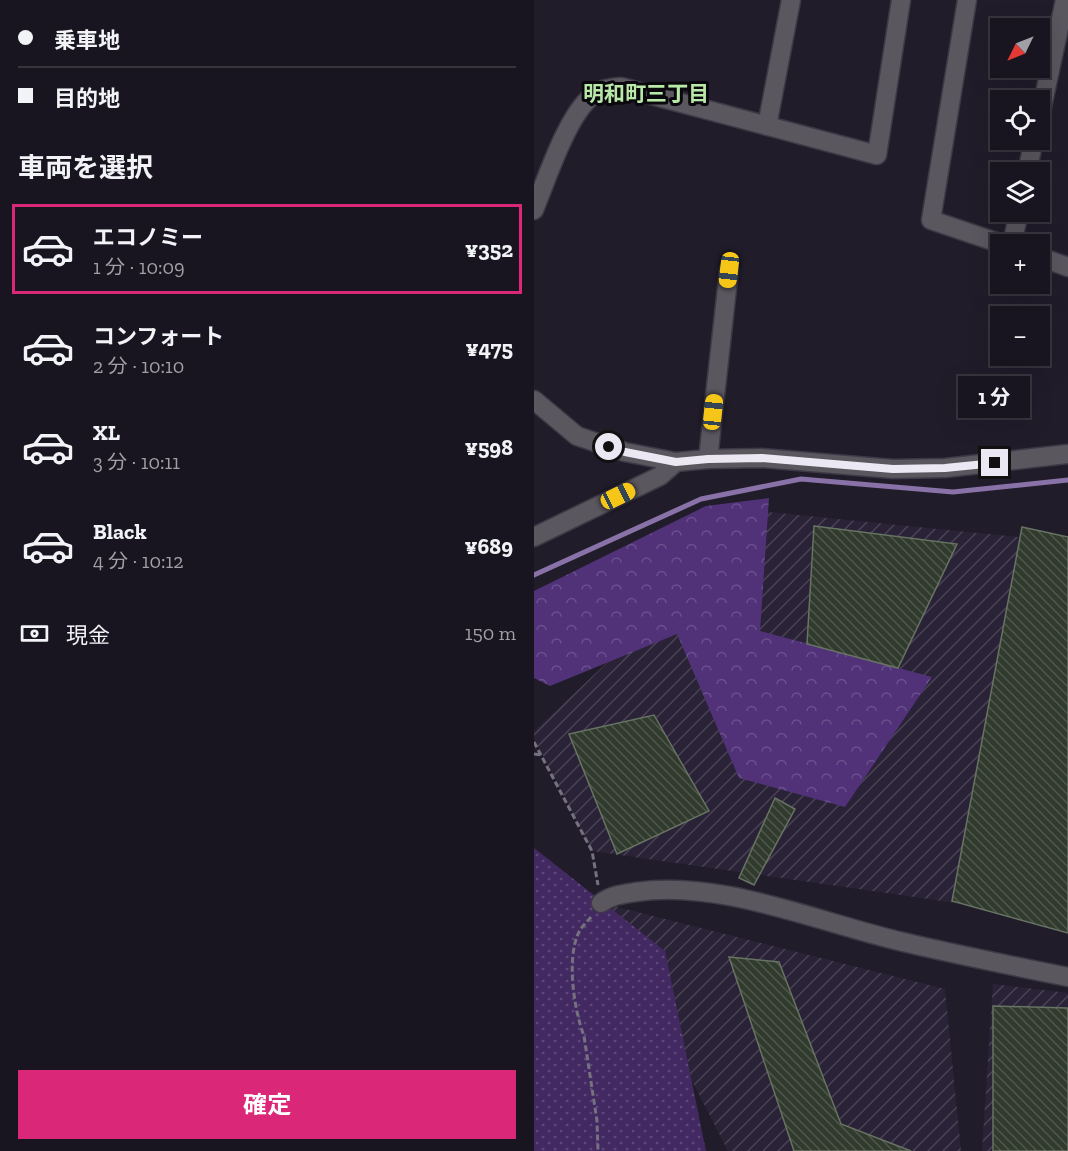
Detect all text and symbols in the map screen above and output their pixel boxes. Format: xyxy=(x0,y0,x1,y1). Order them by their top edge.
north arrow xyxy=(990,18,1050,78)
map controls xyxy=(990,18,1050,366)
text: 乗車地 xyxy=(54,27,120,54)
district label: 明和町三丁目 xyxy=(583,81,709,106)
text: 目的地 xyxy=(54,85,120,112)
button: locate xyxy=(990,90,1050,150)
text: 車両を選択 xyxy=(18,152,153,184)
button: layers xyxy=(990,162,1050,222)
icon: car xyxy=(21,222,75,276)
text: エコノミー xyxy=(93,224,203,251)
button: + xyxy=(990,234,1050,294)
text: ¥352 xyxy=(465,236,513,263)
car xyxy=(718,251,740,289)
text: 1 分 · 10:09 xyxy=(93,255,185,279)
button: − xyxy=(990,306,1050,366)
icon: car xyxy=(21,321,75,375)
text: コンフォート xyxy=(93,323,224,350)
text: ¥475 xyxy=(465,335,513,362)
text: 2 分 · 10:10 xyxy=(93,354,184,378)
callout: 1 分 xyxy=(959,376,1031,418)
text: 1 分 xyxy=(978,385,1010,409)
car xyxy=(702,393,724,431)
text: XL xyxy=(93,419,120,446)
icon: car xyxy=(21,420,75,474)
route start xyxy=(595,433,622,460)
text: ¥598 xyxy=(465,434,513,461)
route end xyxy=(981,449,1008,476)
text: 3 分 · 10:11 xyxy=(93,450,180,474)
car xyxy=(598,480,638,512)
text: Black xyxy=(93,518,147,545)
icon: car xyxy=(21,519,75,573)
text: ¥689 xyxy=(464,533,513,560)
text: 4 分 · 10:12 xyxy=(93,549,183,573)
icon: cash xyxy=(18,617,51,650)
text: 150 m xyxy=(465,621,516,645)
text: 現金 xyxy=(66,622,110,649)
button: 確定 xyxy=(18,1070,516,1139)

